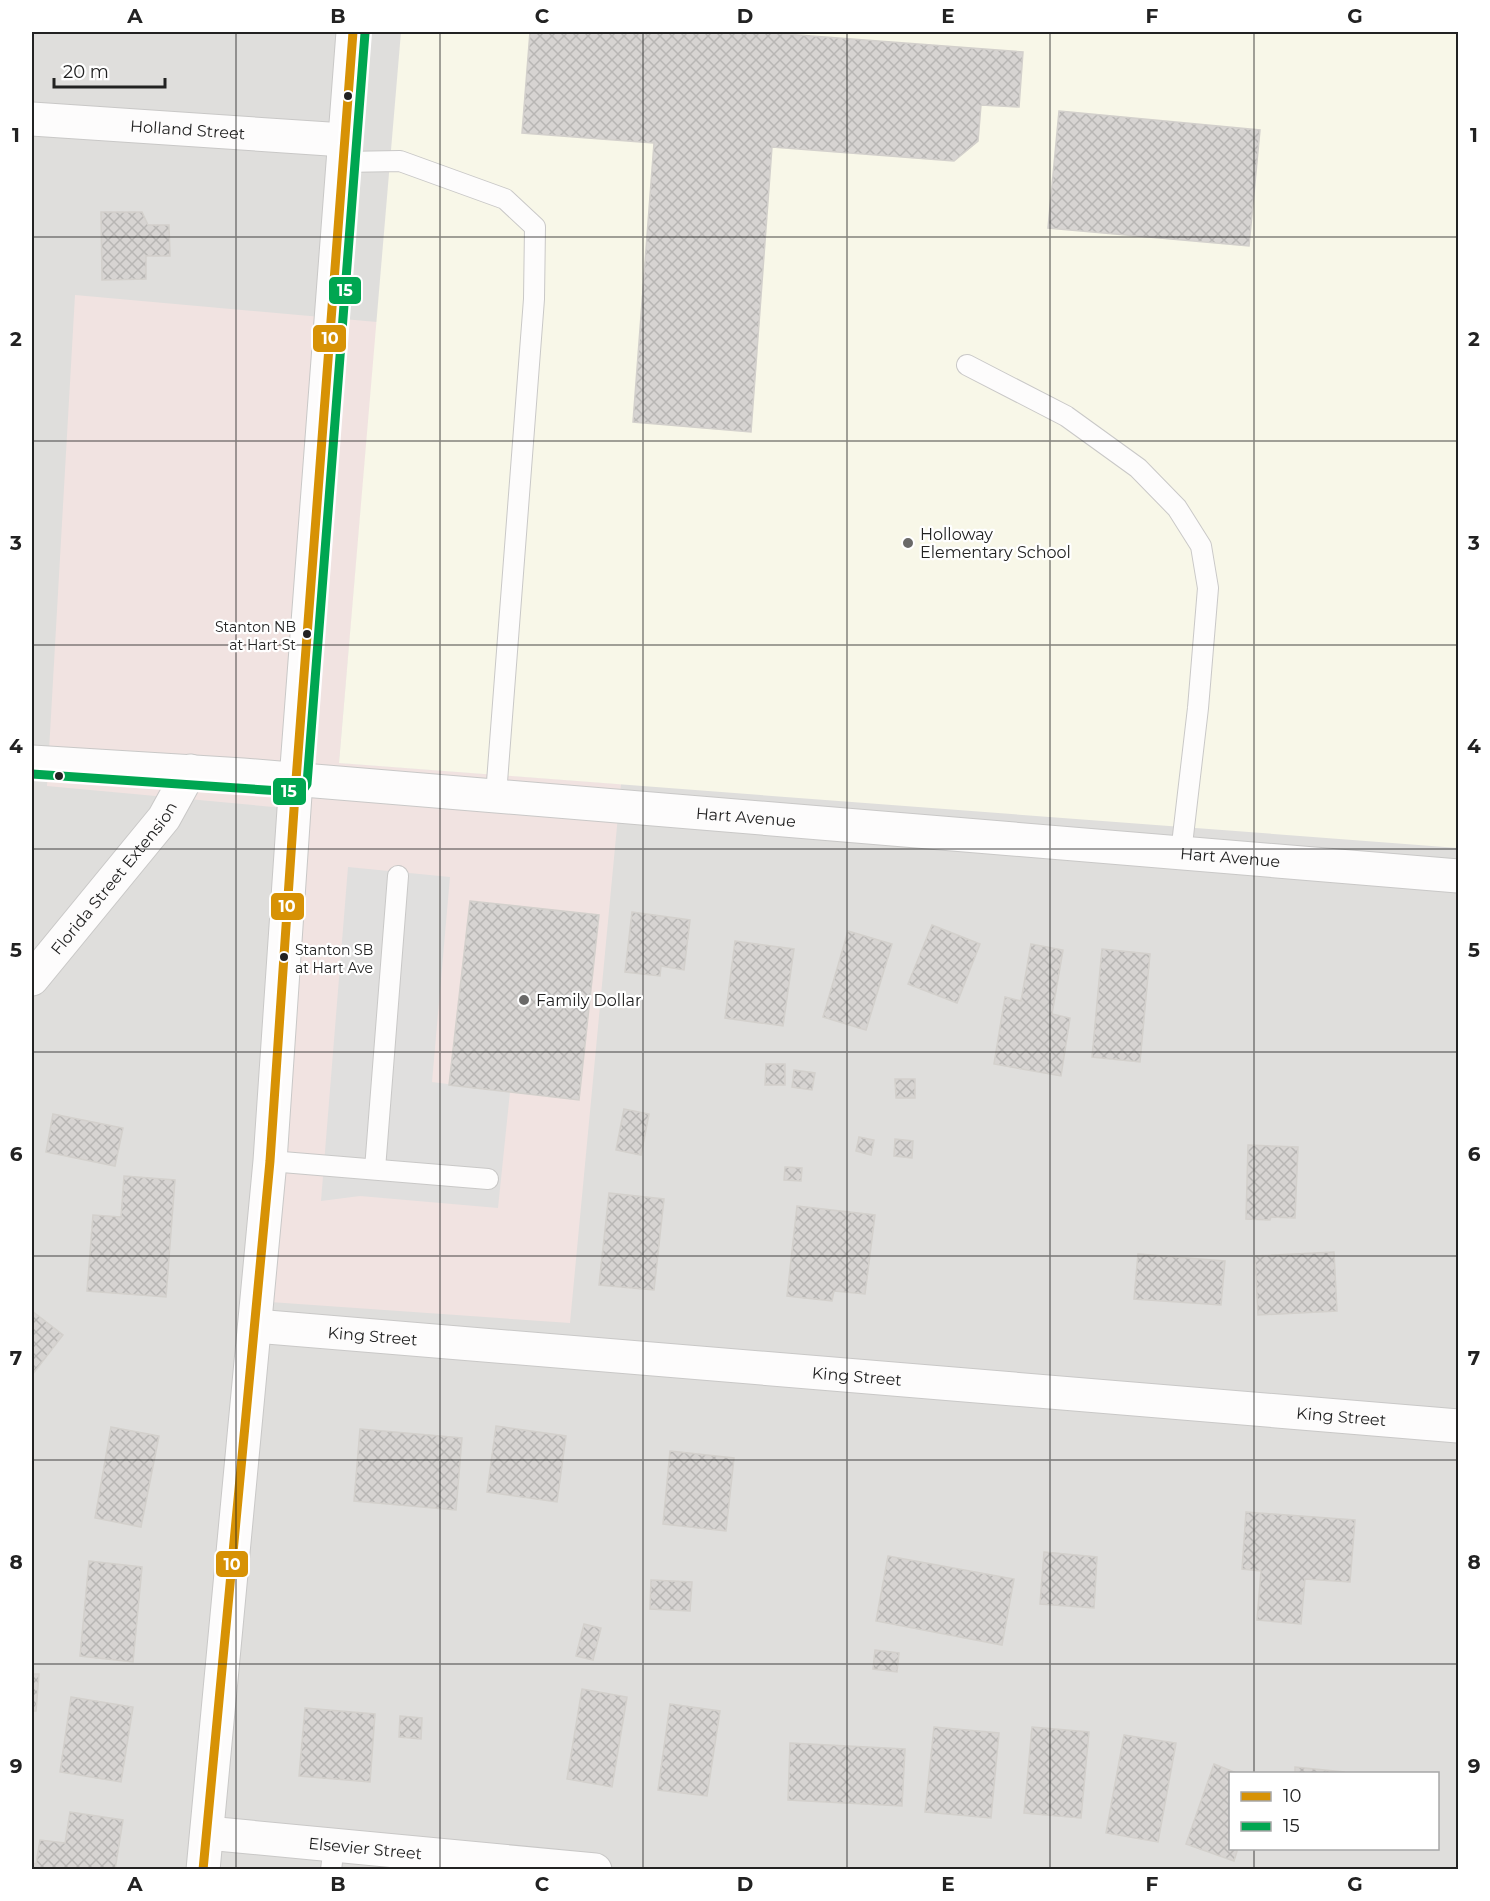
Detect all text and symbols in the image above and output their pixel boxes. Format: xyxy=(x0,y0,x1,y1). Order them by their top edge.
text: A xyxy=(126,4,143,28)
text: B xyxy=(330,4,346,28)
text: C xyxy=(535,4,550,28)
text: D xyxy=(737,4,753,28)
text: E xyxy=(941,4,955,28)
text: F xyxy=(1146,4,1159,28)
text: G xyxy=(1347,4,1363,28)
scale bar xyxy=(54,51,165,89)
text: 20 m xyxy=(63,61,109,83)
unlabelled marker xyxy=(342,90,354,102)
street label: Holland Street xyxy=(129,117,246,143)
text: 1 xyxy=(12,123,20,147)
text: 1 xyxy=(1470,123,1478,147)
line badge: 15 xyxy=(328,276,362,305)
text: 15 xyxy=(337,281,353,300)
line badge: 10 xyxy=(312,324,347,353)
text: 2 xyxy=(10,327,22,351)
text: 2 xyxy=(1468,327,1480,351)
text: 10 xyxy=(321,329,339,348)
place label: Holloway Elementary School xyxy=(920,525,1071,562)
text: 3 xyxy=(9,531,22,555)
text: 3 xyxy=(1467,531,1480,555)
marker: Holloway Elementary School xyxy=(901,536,915,550)
place label: Stanton NB at Hart St xyxy=(215,618,296,654)
marker: Stanton NB at Hart St xyxy=(301,628,313,640)
text: 4 xyxy=(9,734,23,758)
text: 4 xyxy=(1467,734,1481,758)
unlabelled marker xyxy=(53,770,65,782)
line badge: 15 xyxy=(272,777,307,806)
text: 15 xyxy=(281,782,297,801)
street label: Florida Street Extension xyxy=(47,799,181,959)
street label: Hart Avenue xyxy=(695,804,797,831)
street label: Hart Avenue xyxy=(1179,844,1281,871)
line badge: 10 xyxy=(270,892,305,921)
text: 10 xyxy=(278,897,296,916)
text: 5 xyxy=(10,938,22,962)
text: 5 xyxy=(1468,938,1480,962)
place label: Stanton SB at Hart Ave xyxy=(295,941,373,977)
marker: Stanton SB at Hart Ave xyxy=(278,951,290,963)
place label: Family Dollar xyxy=(536,991,641,1010)
marker: Family Dollar xyxy=(517,993,531,1007)
text: 6 xyxy=(10,1142,23,1166)
text: 6 xyxy=(1468,1142,1481,1166)
street label: King Street xyxy=(327,1323,419,1350)
text: 7 xyxy=(10,1346,22,1370)
text: 7 xyxy=(1468,1346,1480,1370)
street label: King Street xyxy=(811,1363,903,1390)
street label: King Street xyxy=(1296,1404,1387,1430)
text: 8 xyxy=(9,1550,23,1574)
line badge: 10 xyxy=(215,1550,249,1578)
text: 8 xyxy=(1467,1550,1481,1574)
text: 10 xyxy=(223,1555,241,1574)
text: 9 xyxy=(10,1754,22,1778)
text: 9 xyxy=(1468,1754,1480,1778)
legend xyxy=(1229,1772,1439,1850)
text: 10 xyxy=(1283,1785,1301,1807)
text: 15 xyxy=(1283,1815,1300,1837)
street label: Elsevier Street xyxy=(308,1834,423,1864)
text: A xyxy=(126,1872,143,1896)
text: B xyxy=(330,1872,346,1896)
text: C xyxy=(535,1872,550,1896)
text: D xyxy=(737,1872,753,1896)
text: E xyxy=(941,1872,955,1896)
text: F xyxy=(1146,1872,1159,1896)
text: G xyxy=(1347,1872,1363,1896)

